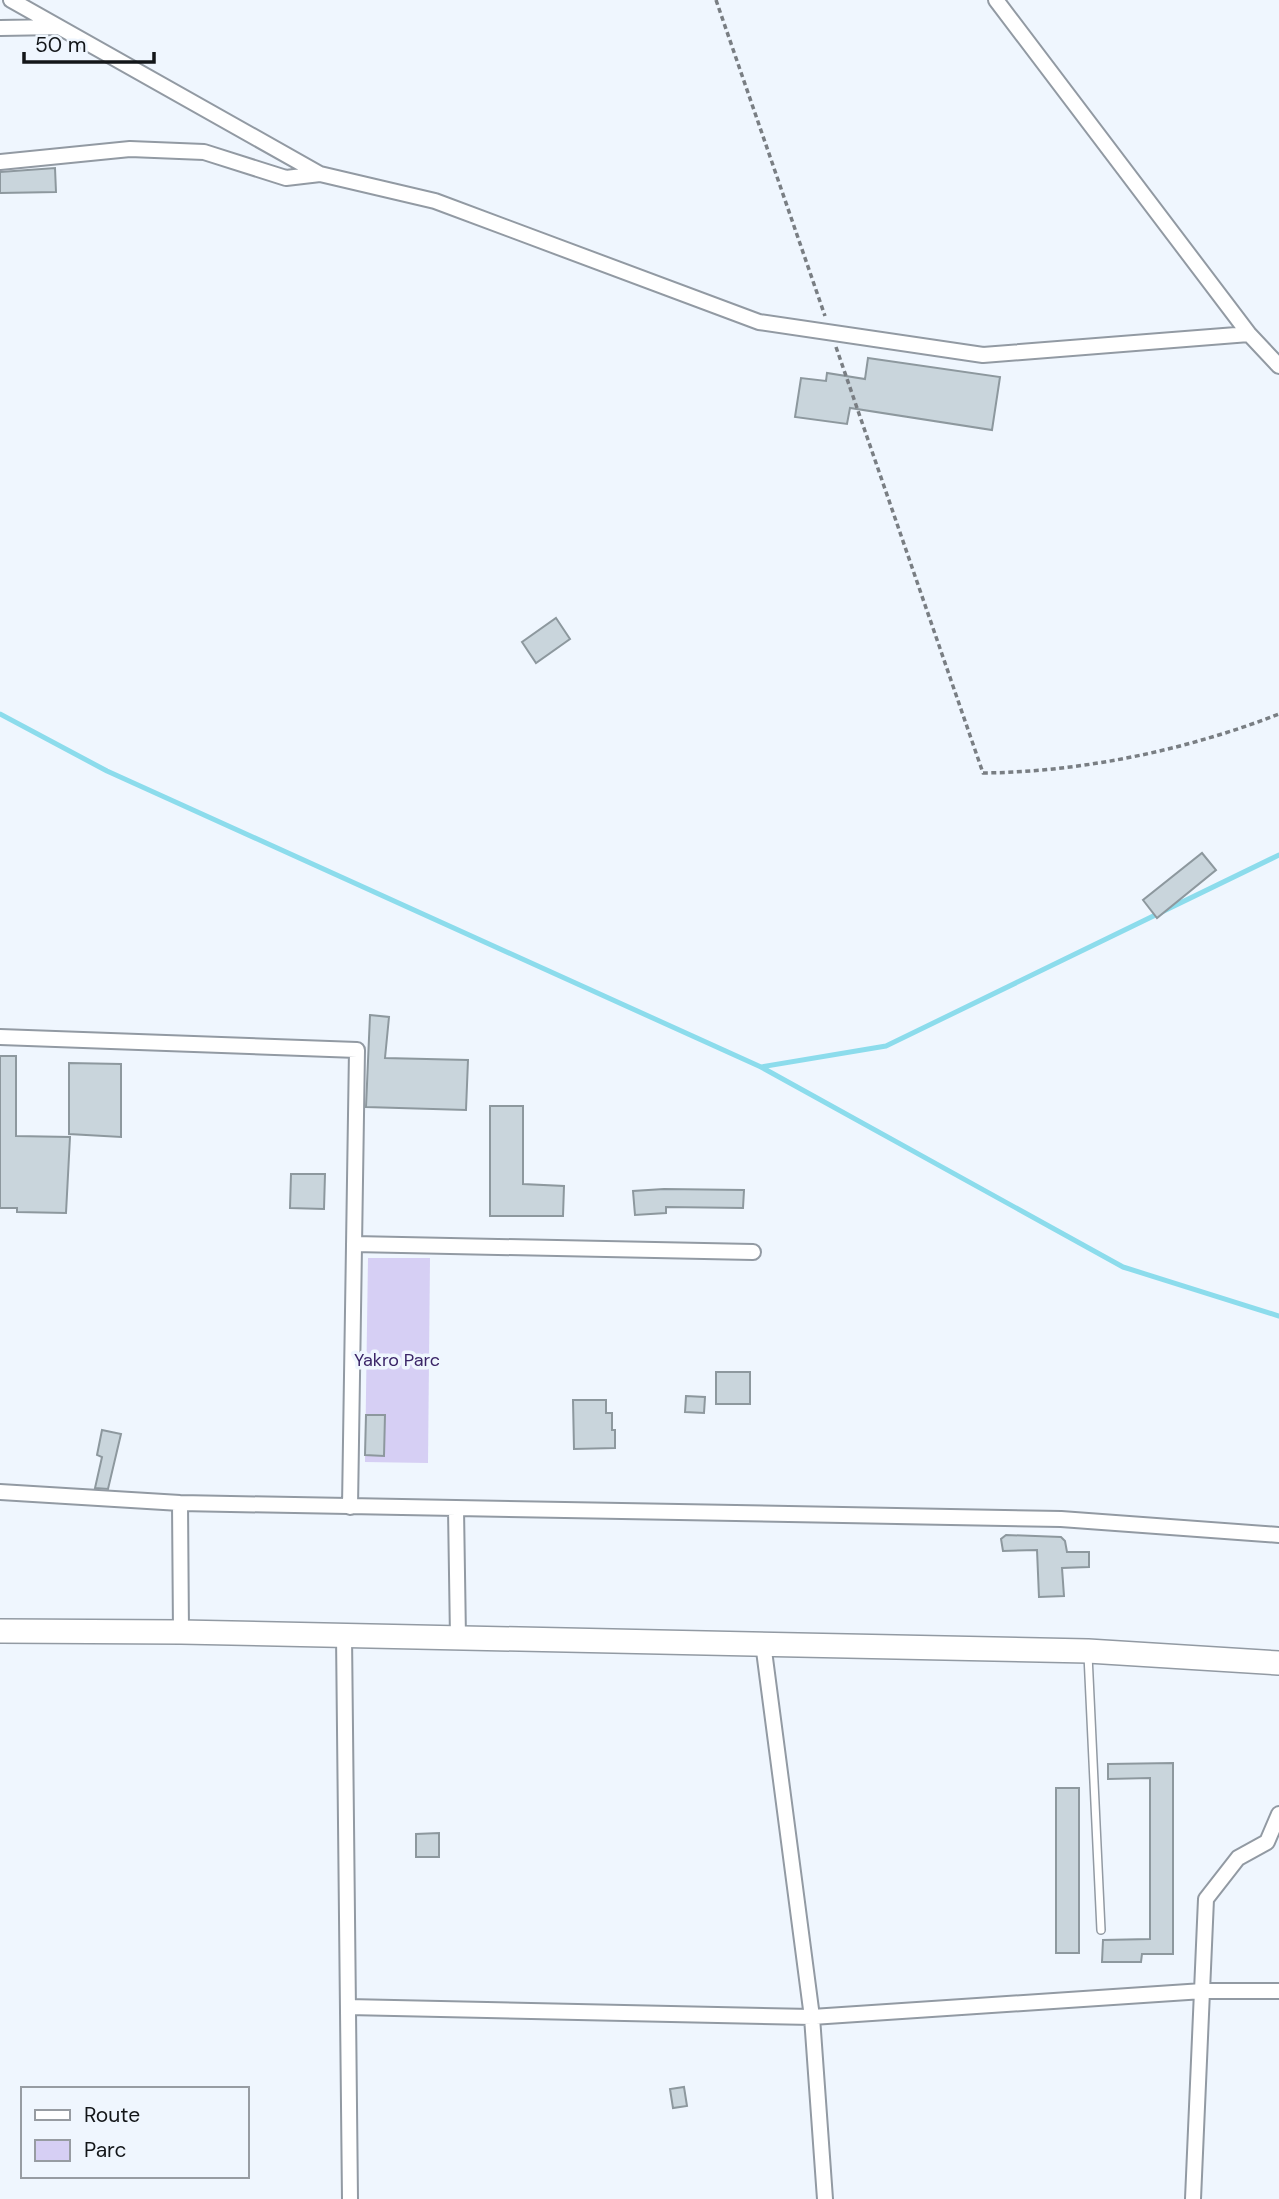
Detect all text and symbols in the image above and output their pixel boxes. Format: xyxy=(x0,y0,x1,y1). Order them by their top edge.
scale bar xyxy=(24,21,154,65)
text: 50 m xyxy=(35,31,86,59)
park label: Yakro Parc xyxy=(354,1348,440,1372)
legend xyxy=(21,2087,248,2178)
text: Route xyxy=(84,2101,140,2129)
text: Parc xyxy=(84,2136,127,2164)

